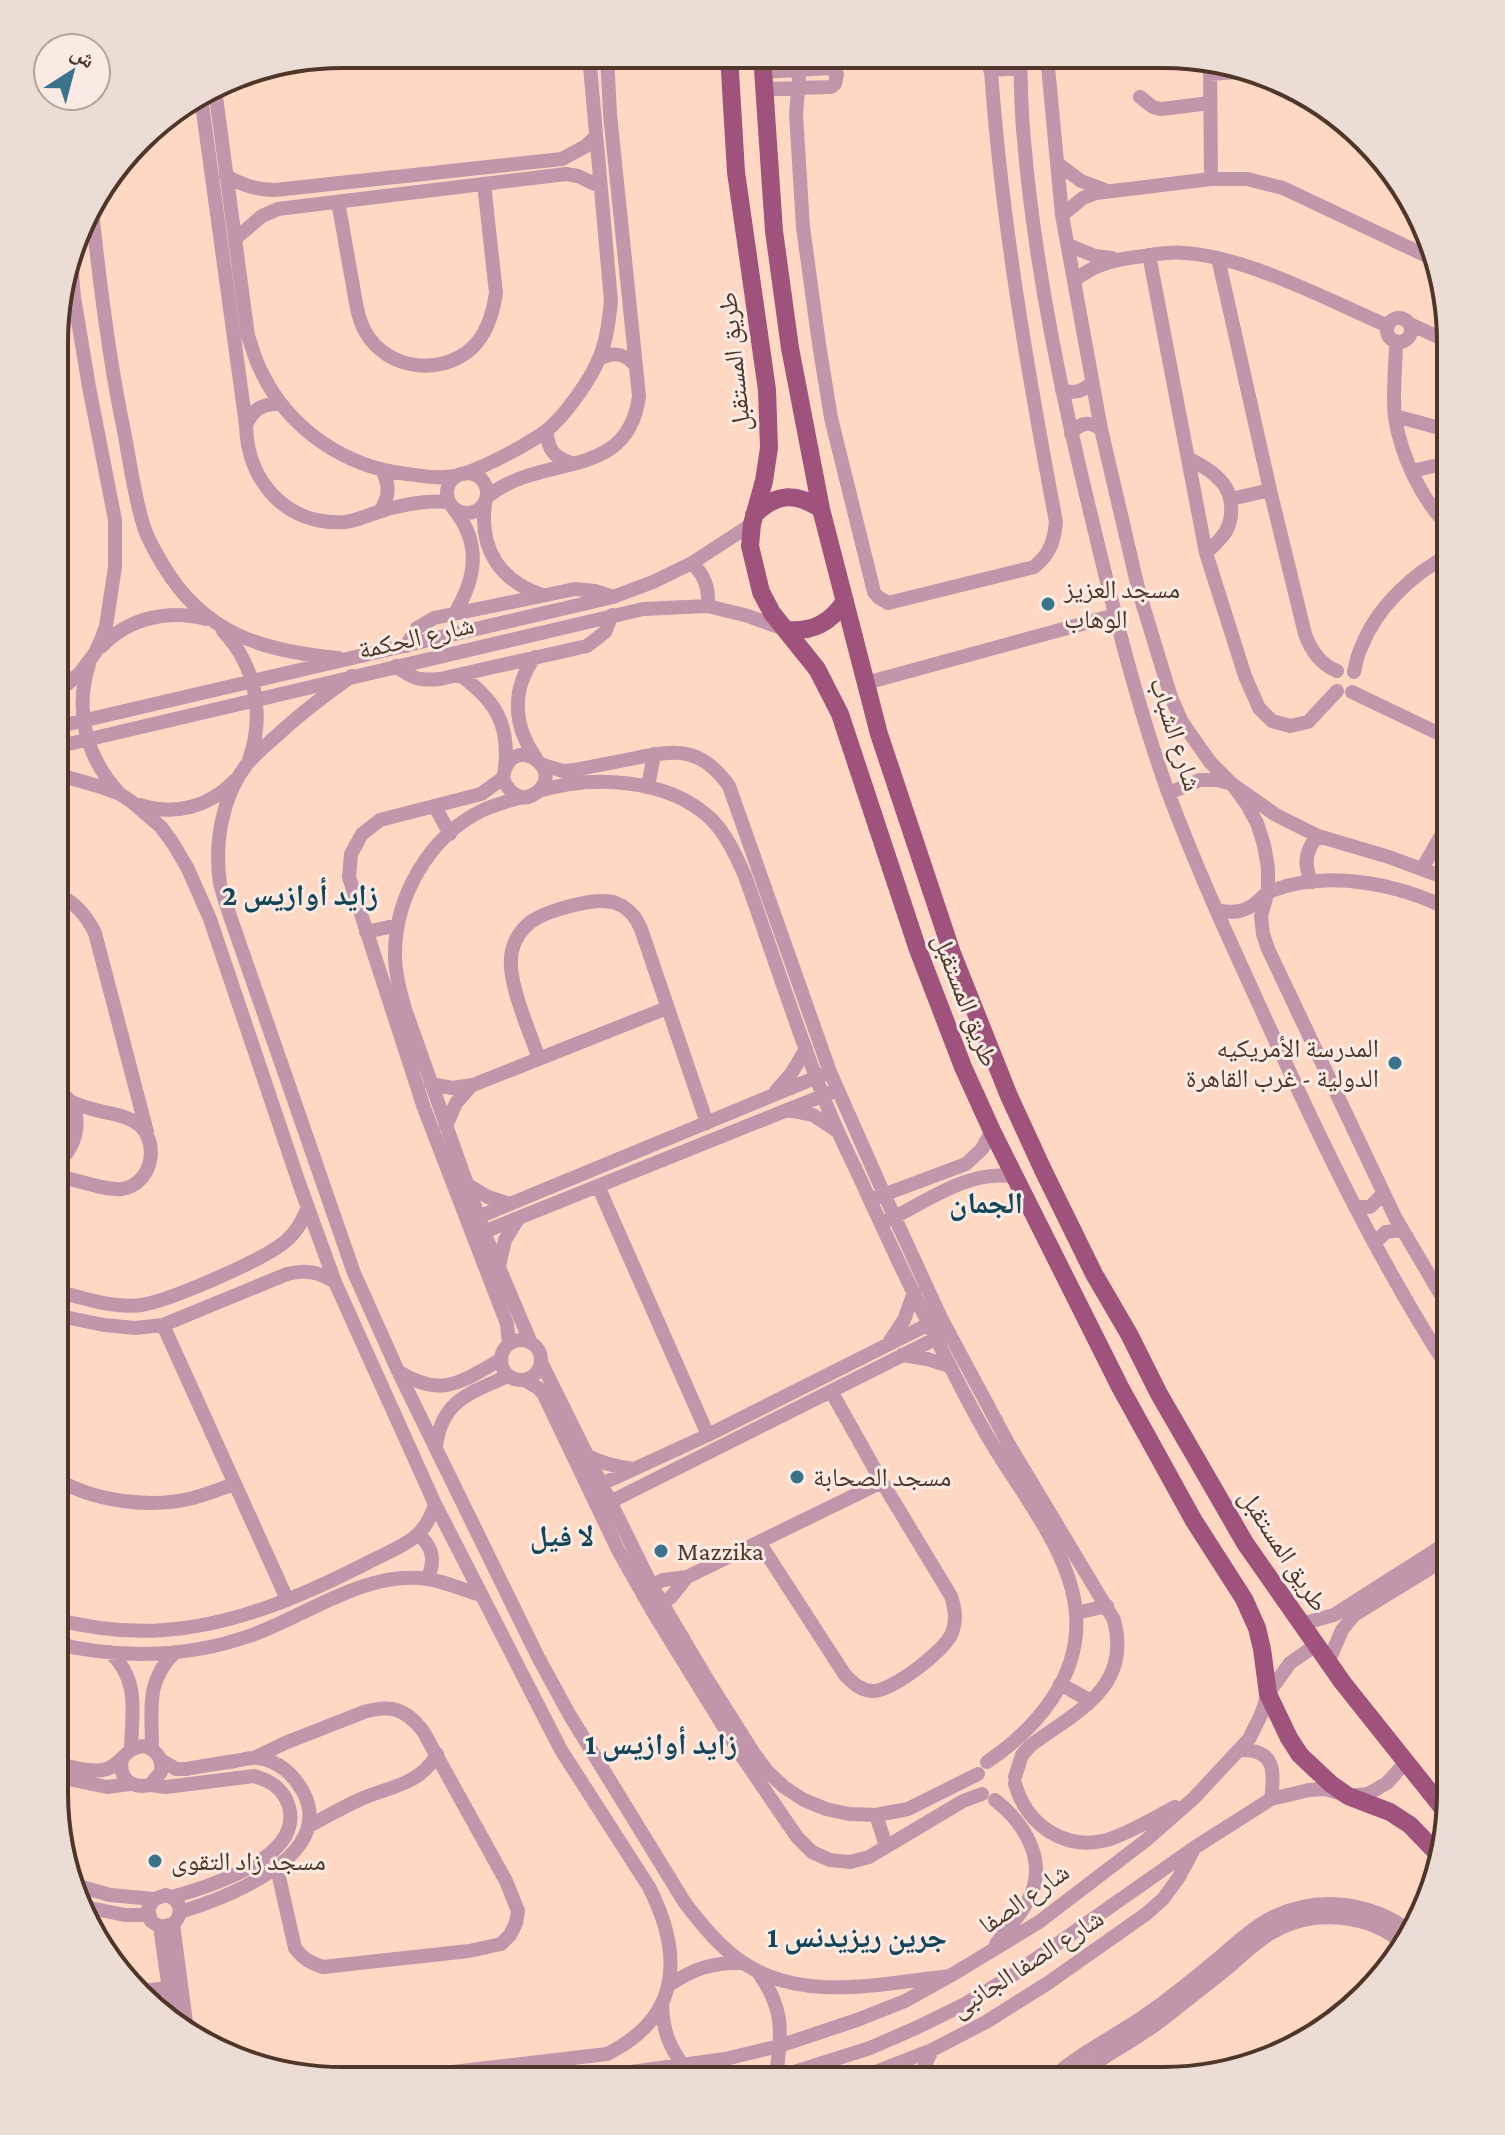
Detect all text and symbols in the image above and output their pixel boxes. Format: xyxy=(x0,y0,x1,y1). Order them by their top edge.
north arrow xyxy=(32,32,112,112)
text: ش xyxy=(66,39,100,74)
street label: طريق المستقبل xyxy=(713,291,757,433)
place label: مسجد العزيز الوهاب xyxy=(1063,575,1180,634)
marker: مسجد العزيز الوهاب xyxy=(1039,595,1057,613)
street label: شارع الحكمة xyxy=(355,610,477,666)
street label: شارع الشباب xyxy=(1143,674,1207,795)
district label: زايد أوازيس 2 xyxy=(222,877,378,913)
street label: طريق المستقبل xyxy=(926,930,1004,1071)
place label: المدرسة الأمريكيه الدولية - غرب القاهرة xyxy=(1186,1034,1379,1093)
marker: المدرسة الأمريكيه الدولية - غرب القاهرة xyxy=(1386,1054,1404,1072)
district label: الجمان xyxy=(949,1186,1023,1221)
place label: مسجد الصحابة xyxy=(813,1463,951,1492)
marker: مسجد الصحابة xyxy=(788,1468,806,1486)
street label: طريق المستقبل xyxy=(1232,1484,1334,1618)
district label: لا فيل xyxy=(530,1519,594,1554)
place label: Mazzika xyxy=(677,1537,764,1566)
marker: Mazzika xyxy=(652,1542,670,1560)
district label: زايد أوازيس 1 xyxy=(585,1726,737,1762)
place label: مسجد زاد التقوى xyxy=(171,1847,326,1877)
marker: مسجد زاد التقوى xyxy=(146,1852,164,1870)
street label: شارع الصفا xyxy=(974,1857,1075,1941)
street label: شارع الصفا الجانبى xyxy=(946,1903,1109,2024)
district label: جرين ريزيدنس 1 xyxy=(767,1920,947,1955)

